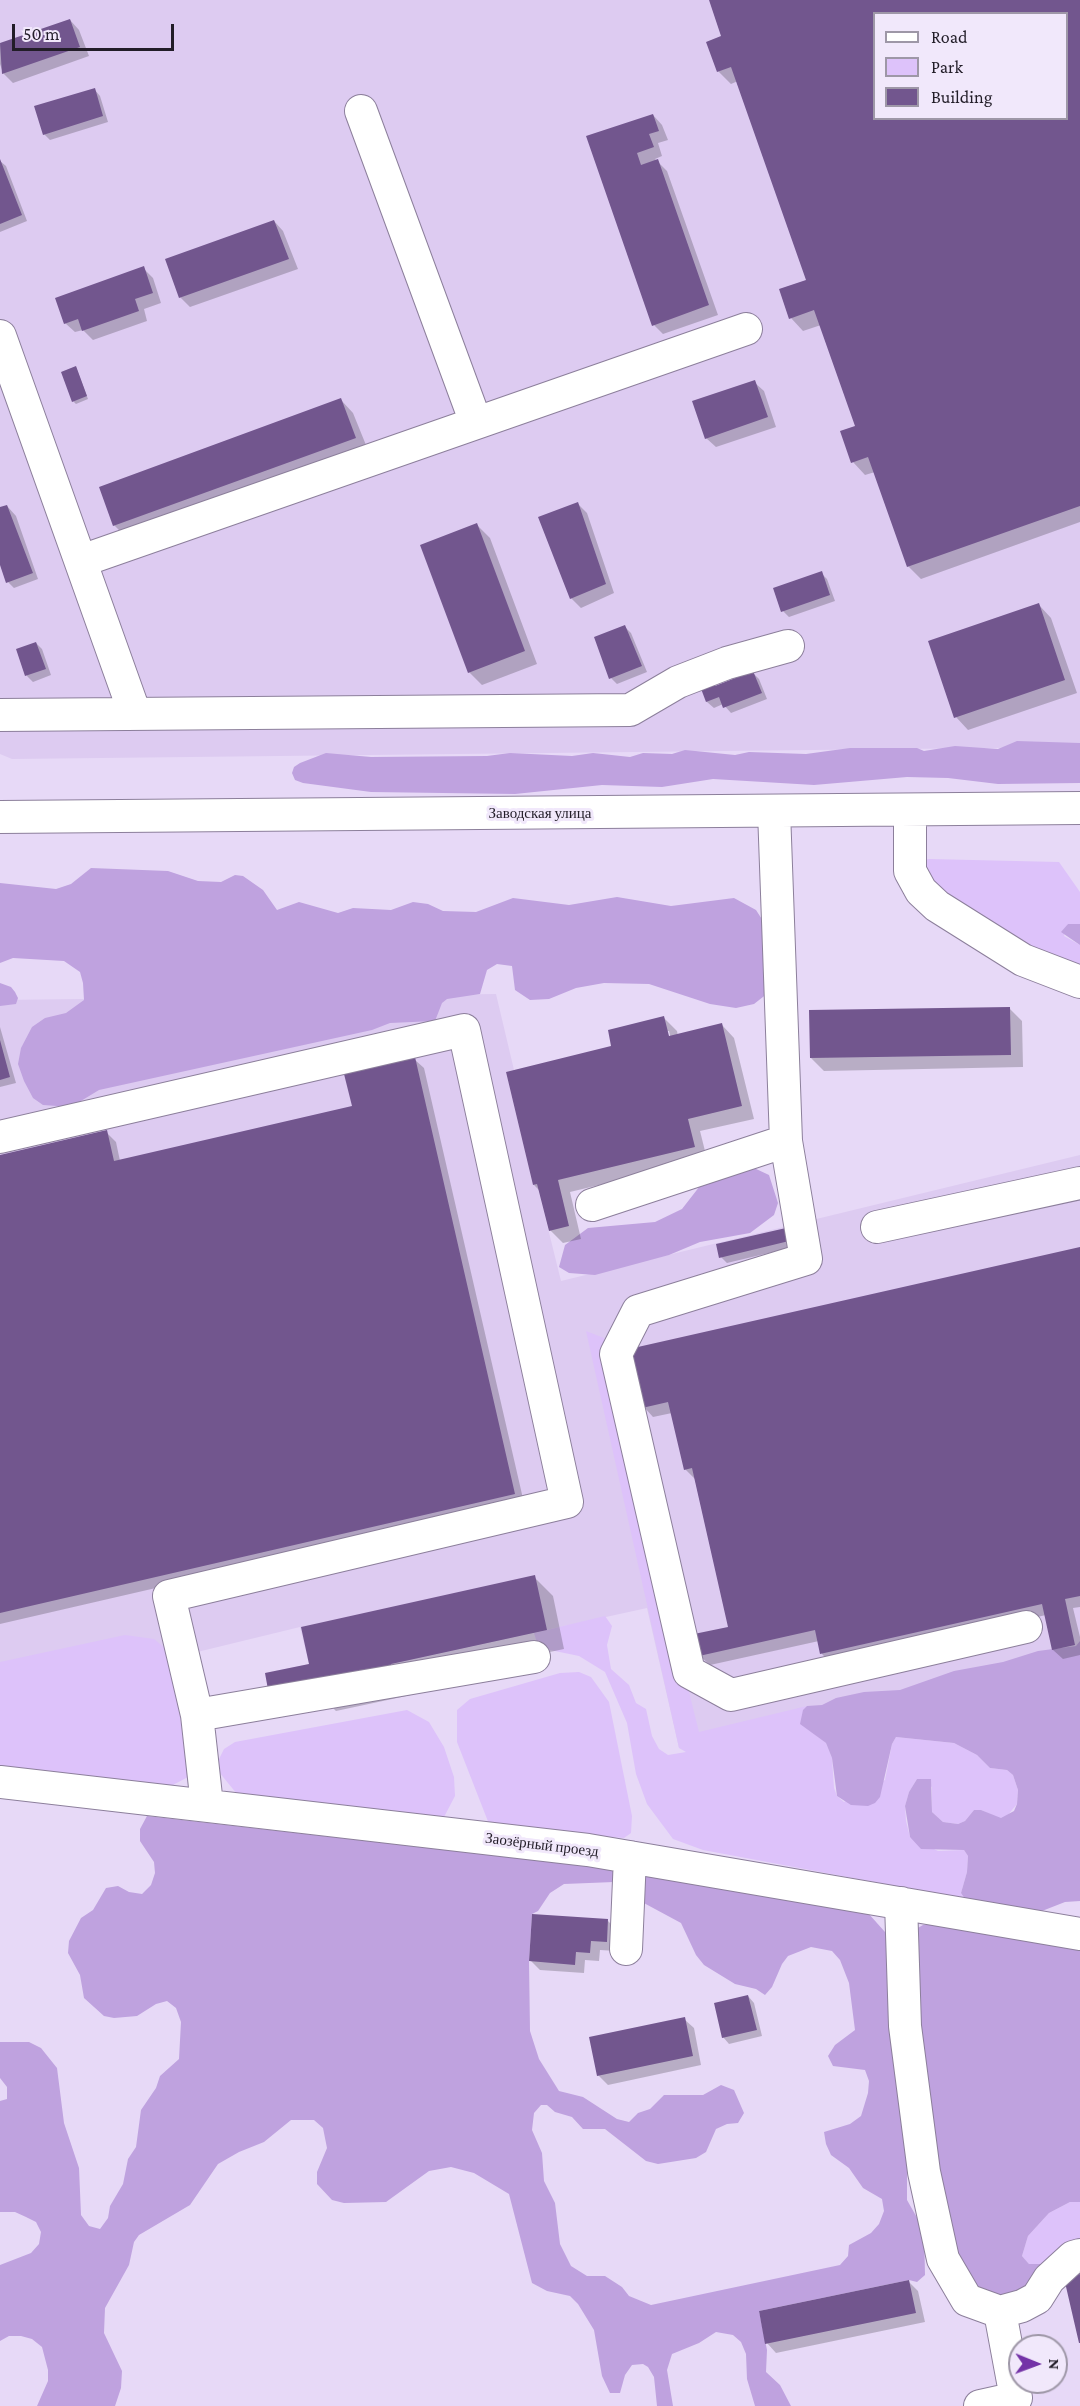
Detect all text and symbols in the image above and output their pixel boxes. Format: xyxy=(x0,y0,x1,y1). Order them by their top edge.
scale bar xyxy=(15,12,177,50)
legend xyxy=(873,12,1068,120)
text: 50 m xyxy=(23,24,60,44)
text: Road xyxy=(931,27,968,47)
text: Park xyxy=(931,57,963,77)
text: Building xyxy=(931,87,992,107)
street label: Заводская улица xyxy=(489,804,591,822)
street label: Заозёрный проезд xyxy=(484,1829,600,1861)
north arrow xyxy=(1008,2334,1068,2394)
text: N xyxy=(1046,2359,1063,2370)

